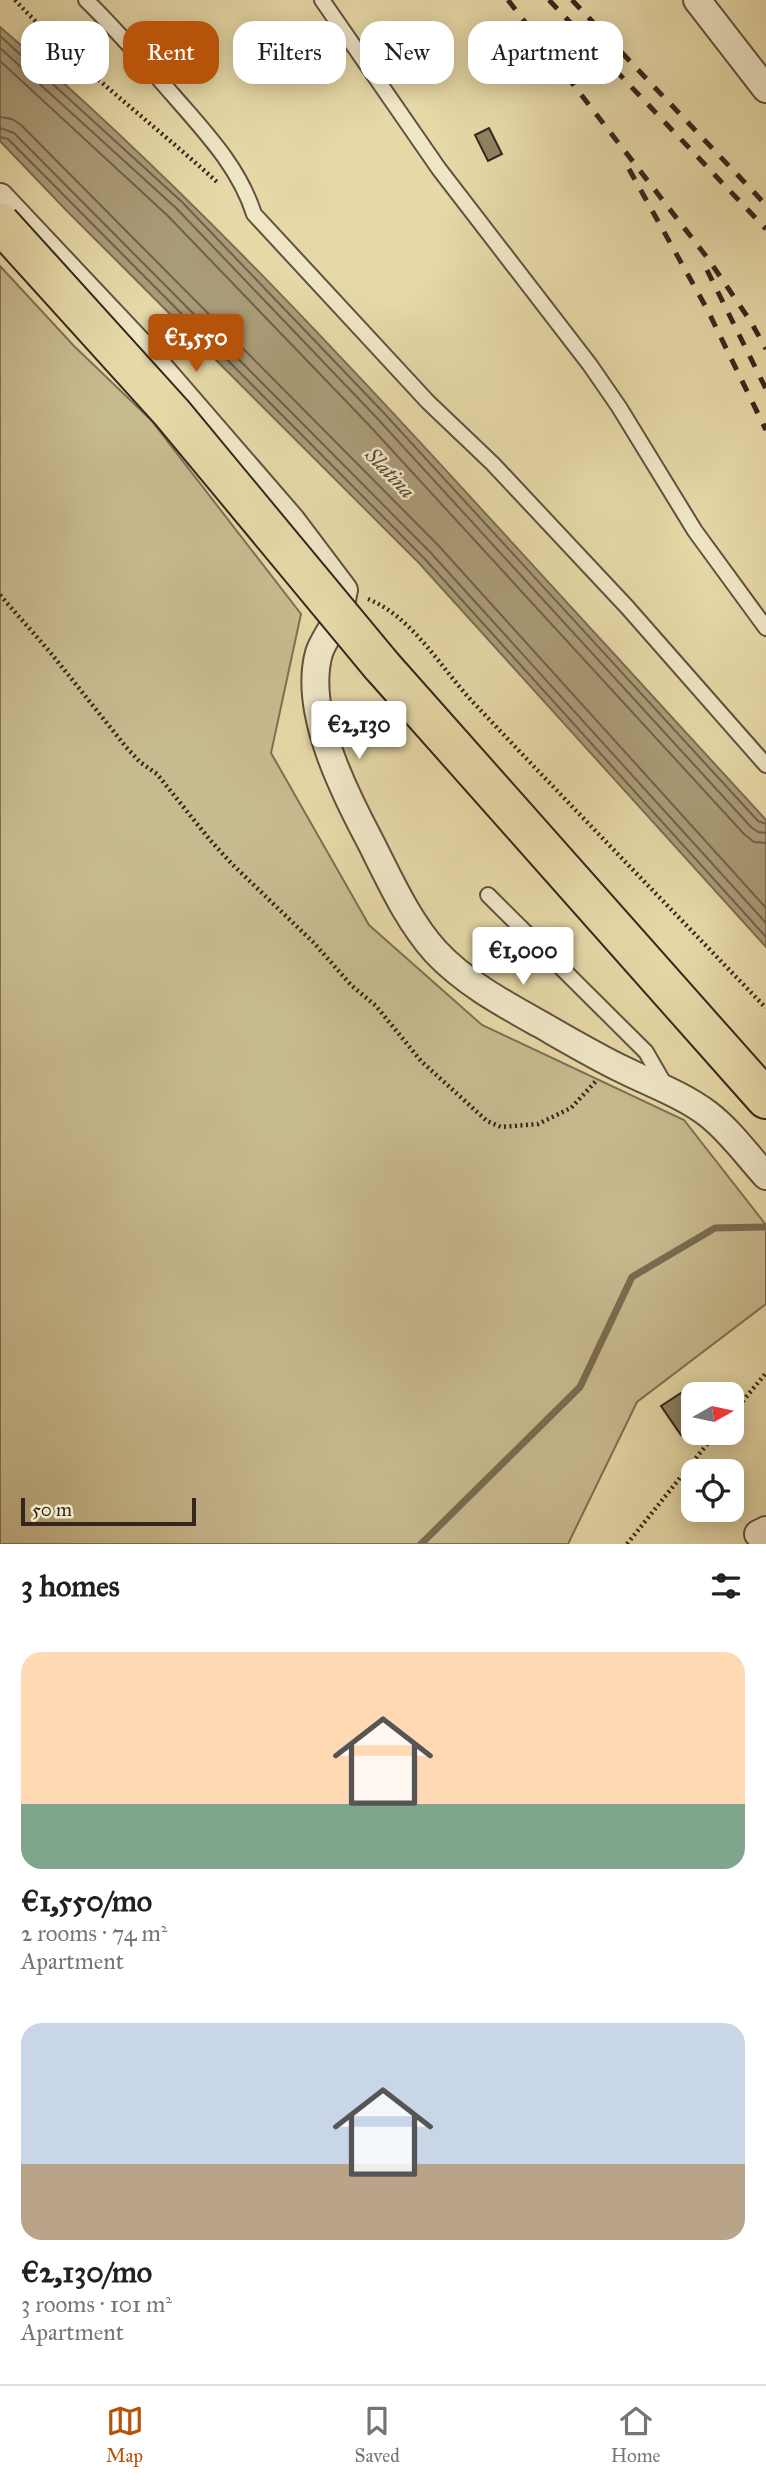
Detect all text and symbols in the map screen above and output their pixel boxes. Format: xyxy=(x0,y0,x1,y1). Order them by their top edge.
chip: Buy xyxy=(21,21,109,84)
chip: Rent xyxy=(123,21,219,84)
chip: Filters xyxy=(233,21,346,84)
chip: New xyxy=(360,21,454,84)
chip: Apartment xyxy=(468,21,623,84)
pin: €1,550 xyxy=(139,314,253,374)
text: €1,550 xyxy=(164,323,228,351)
water label: Slatina xyxy=(359,441,420,504)
pin: €2,130 xyxy=(302,702,416,761)
text: €2,130 xyxy=(327,710,391,738)
pin: €1,000 xyxy=(466,928,580,987)
text: €1,000 xyxy=(488,936,558,964)
north arrow xyxy=(681,1382,744,1446)
map controls xyxy=(681,1382,744,1522)
button: locate xyxy=(681,1459,744,1522)
scale bar xyxy=(21,1495,196,1527)
text: 50 m xyxy=(32,1498,72,1521)
icon: filters xyxy=(707,1567,745,1605)
text: 3 homes xyxy=(21,1568,120,1604)
icon: home xyxy=(320,1698,446,1824)
text: €1,550/mo xyxy=(21,1883,152,1919)
text: 2 rooms · 74 m² xyxy=(21,1919,167,1947)
text: Apartment xyxy=(21,1947,124,1975)
icon: home xyxy=(320,2069,446,2195)
text: €2,130/mo xyxy=(21,2254,152,2290)
text: 3 rooms · 101 m² xyxy=(21,2290,172,2318)
text: Apartment xyxy=(21,2318,124,2346)
tab: Map xyxy=(106,2402,144,2467)
tab: Saved xyxy=(355,2402,400,2467)
tab: Home xyxy=(611,2402,660,2467)

